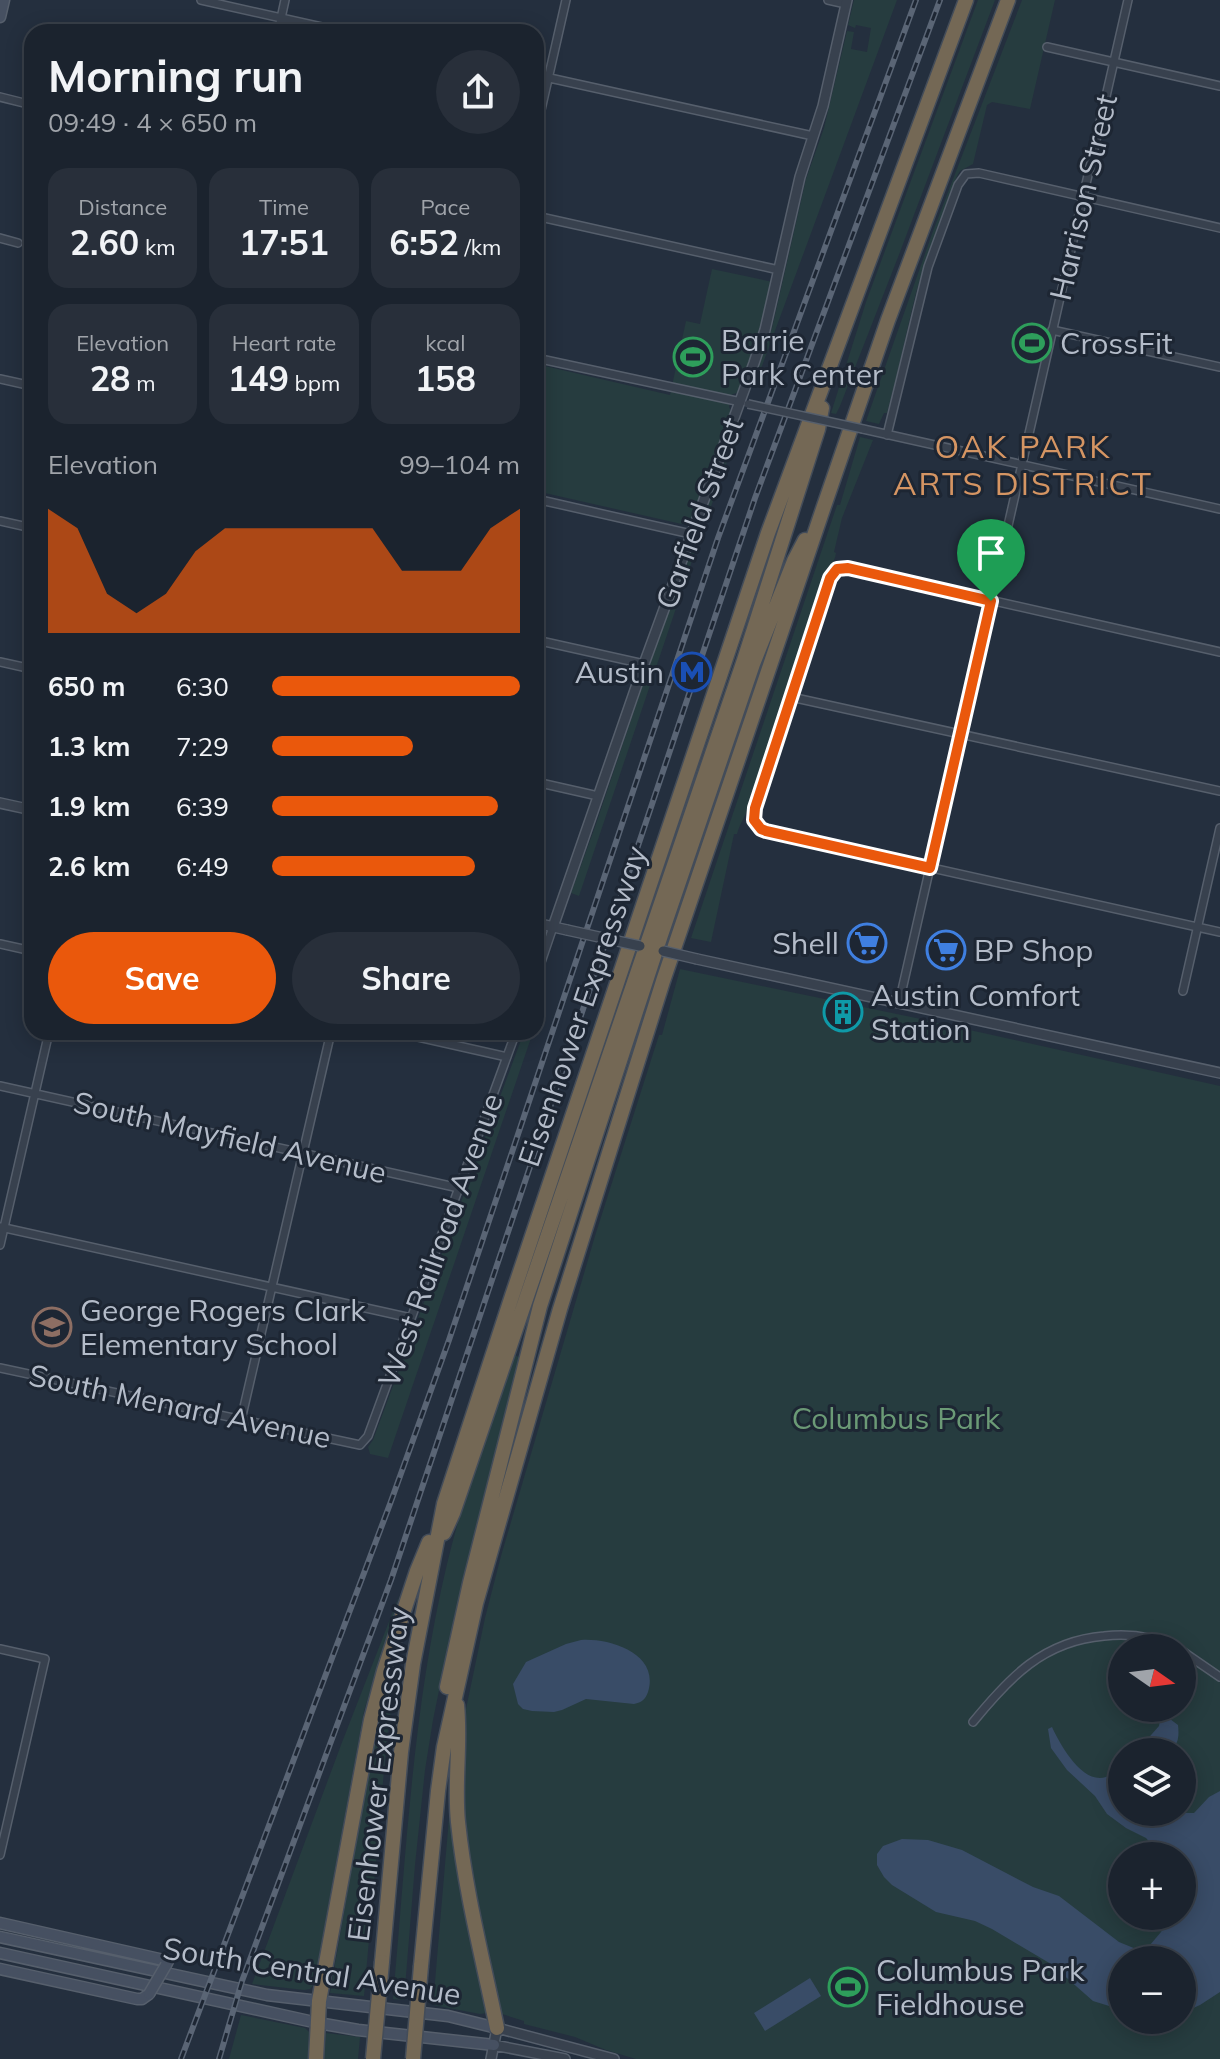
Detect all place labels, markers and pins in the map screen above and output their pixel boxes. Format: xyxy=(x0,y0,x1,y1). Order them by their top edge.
place label: Barrie Park Center xyxy=(721,321,883,393)
sports icon: CrossFit xyxy=(1011,322,1053,364)
place label: CrossFit xyxy=(1060,324,1173,362)
sports icon: Barrie Park Center xyxy=(672,336,714,378)
pin xyxy=(957,519,1025,601)
metro station icon: Austin xyxy=(671,651,713,693)
place label: Austin xyxy=(575,653,664,691)
supermarket icon: Shell xyxy=(846,922,888,964)
place label: Shell xyxy=(772,924,839,962)
supermarket icon: BP Shop xyxy=(925,929,967,971)
place label: BP Shop xyxy=(974,931,1093,969)
place label: Austin Comfort Station xyxy=(871,976,1080,1048)
building icon: Austin Comfort Station xyxy=(822,991,864,1033)
place label: George Rogers Clark Elementary School xyxy=(80,1291,366,1363)
school or university icon: George Rogers Clark Elementary School xyxy=(31,1306,73,1348)
place label: Columbus Park Fieldhouse xyxy=(876,1951,1085,2023)
sports icon: Columbus Park Fieldhouse xyxy=(827,1966,869,2008)

